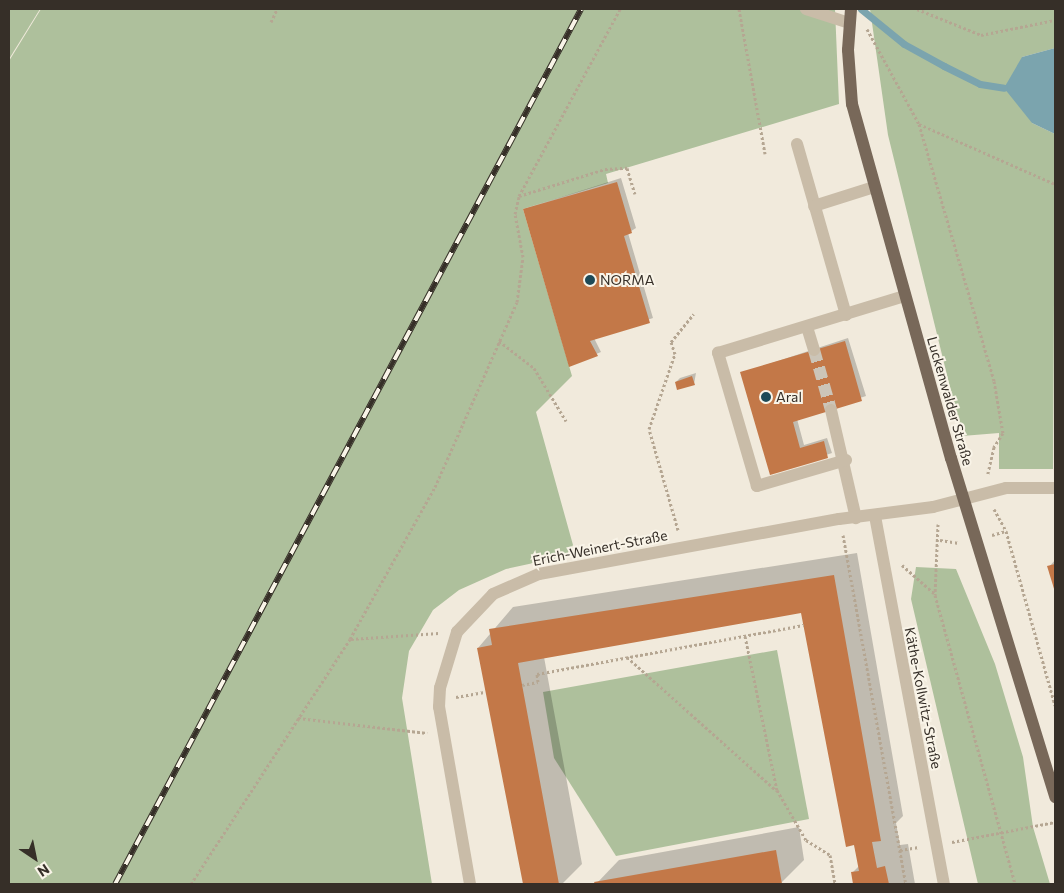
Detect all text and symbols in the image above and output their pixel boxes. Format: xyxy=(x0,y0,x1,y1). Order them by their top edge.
place label: NORMA xyxy=(600,272,654,288)
marker: NORMA xyxy=(584,274,596,286)
street label: Luckenwalder Straße xyxy=(924,335,976,467)
place label: Aral xyxy=(776,389,802,405)
marker: Aral xyxy=(760,391,772,403)
street label: Erich-Weinert-Straße xyxy=(531,527,669,569)
street label: Käthe-Kollwitz-Straße xyxy=(901,626,945,770)
north arrow xyxy=(10,833,60,883)
text: N xyxy=(35,861,53,881)

